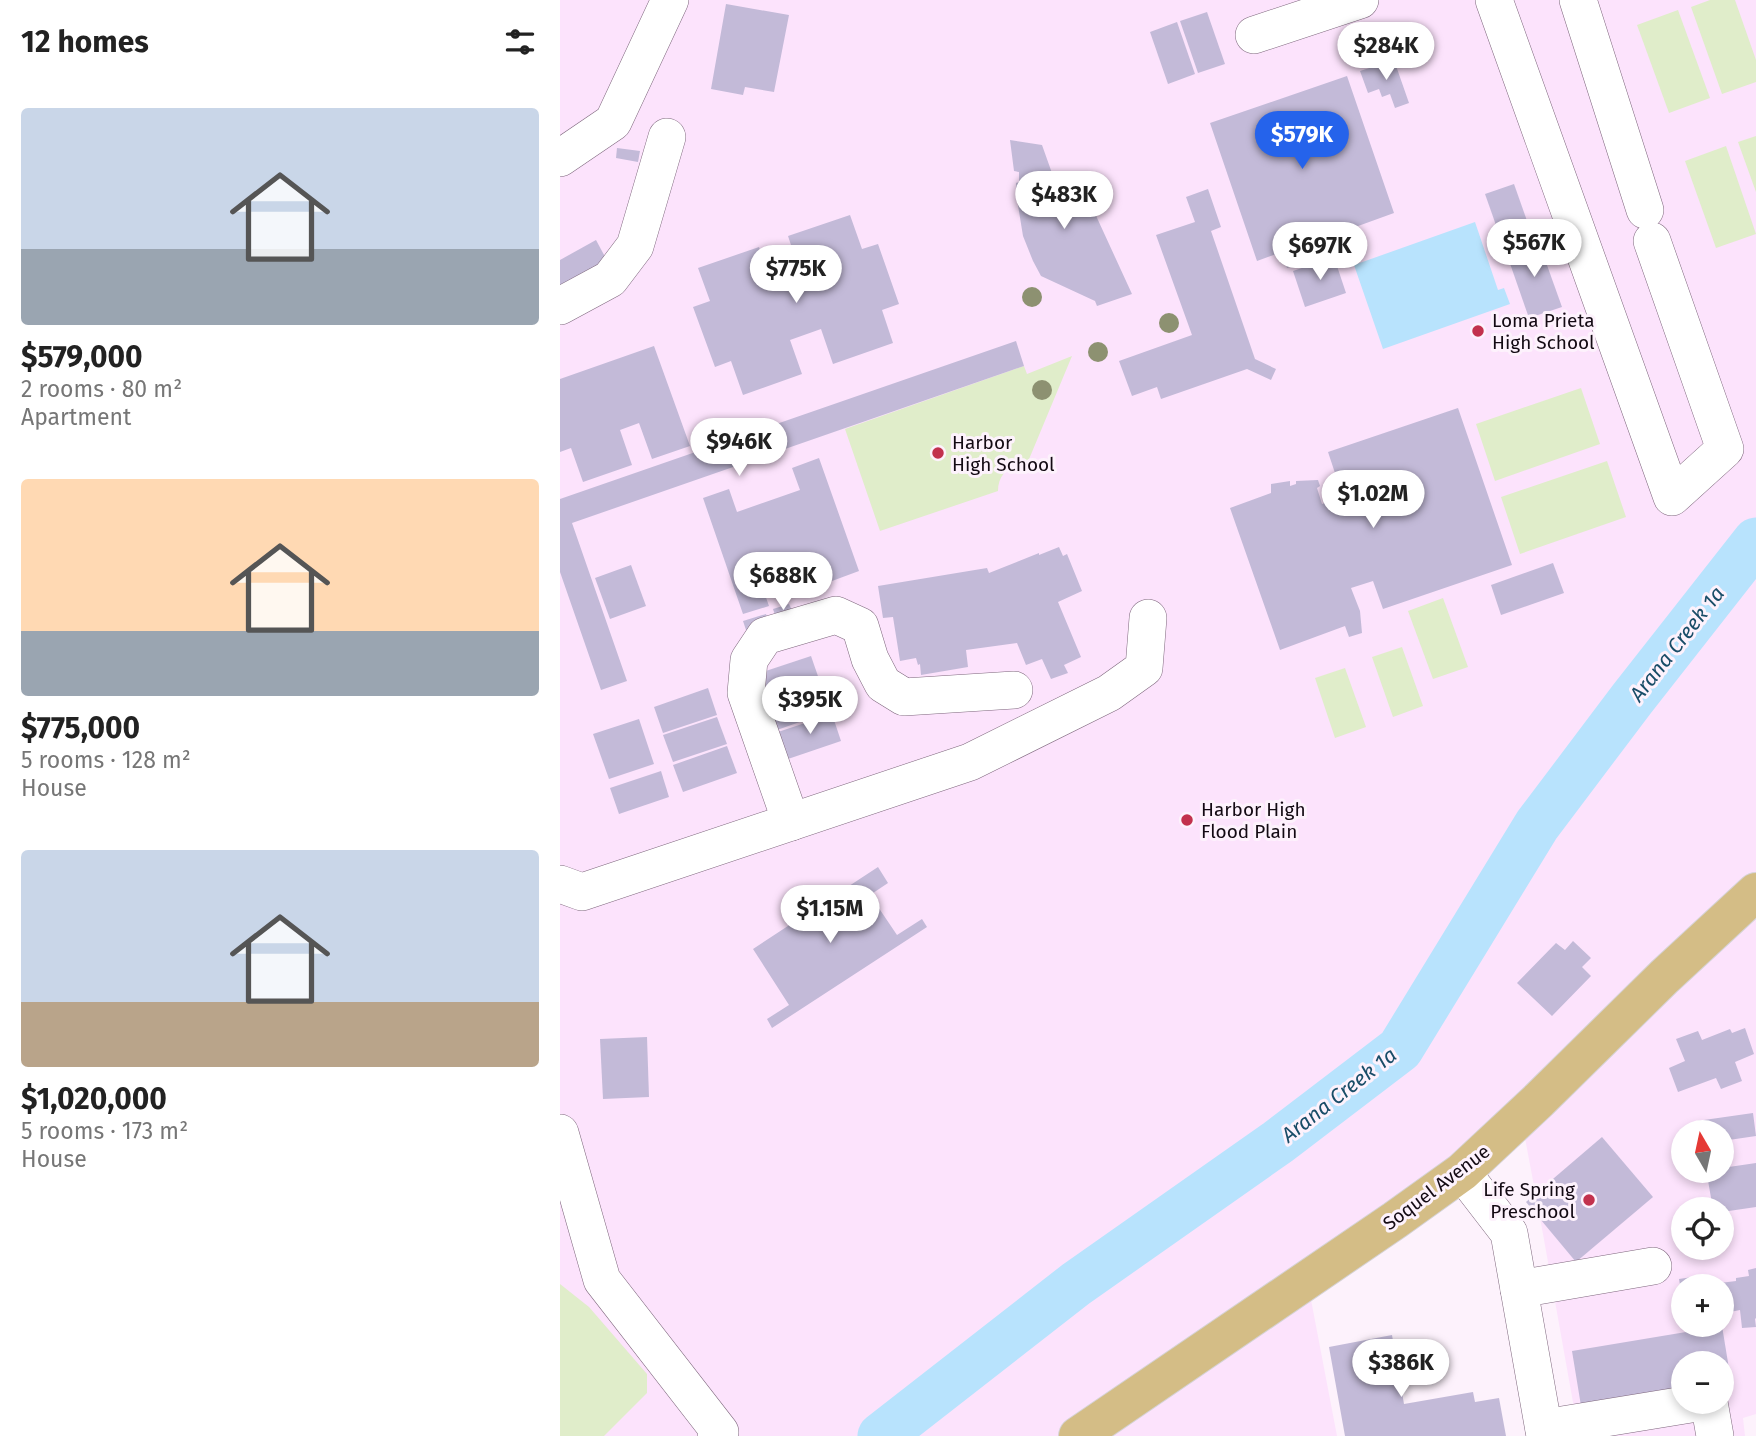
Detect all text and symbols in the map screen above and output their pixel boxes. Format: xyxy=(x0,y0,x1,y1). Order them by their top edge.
pin: $284K xyxy=(1337,22,1435,82)
icon: filters xyxy=(501,23,539,61)
text: 12 homes xyxy=(21,24,149,60)
text: $284K xyxy=(1353,31,1419,59)
pin: $579K xyxy=(1253,111,1351,171)
text: $579K xyxy=(1271,120,1333,148)
icon: home xyxy=(217,154,343,280)
pin: $483K xyxy=(1015,172,1113,231)
text: $483K xyxy=(1031,180,1097,208)
pin: $567K xyxy=(1485,219,1583,279)
pin: $697K xyxy=(1271,222,1369,282)
text: $567K xyxy=(1503,228,1565,256)
text: $697K xyxy=(1288,231,1352,259)
pin: $775K xyxy=(747,246,845,305)
text: $775K xyxy=(766,254,826,282)
place label: Loma Prieta High School xyxy=(1492,309,1595,354)
marker: Loma Prieta High School xyxy=(1470,323,1486,339)
text: $579,000 xyxy=(21,339,143,375)
text: 2 rooms · 80 m² xyxy=(21,375,182,403)
text: Apartment xyxy=(21,403,131,431)
pin: $946K xyxy=(690,419,788,478)
text: $946K xyxy=(706,427,772,455)
place label: Harbor High School xyxy=(952,431,1055,476)
marker: Harbor High School xyxy=(930,445,946,461)
pin: $1.02M xyxy=(1316,470,1430,530)
text: $1.02M xyxy=(1338,479,1408,507)
icon: home xyxy=(217,525,343,651)
pin: $688K xyxy=(734,552,832,612)
text: $688K xyxy=(750,561,816,589)
water label: Arana Creek 1a xyxy=(1623,581,1730,708)
pin: $395K xyxy=(761,676,859,736)
text: $395K xyxy=(778,685,842,713)
text: $775,000 xyxy=(21,710,140,746)
text: 5 rooms · 128 m² xyxy=(21,746,191,774)
text: House xyxy=(21,774,87,802)
place label: Harbor High Flood Plain xyxy=(1201,798,1306,843)
marker: Harbor High Flood Plain xyxy=(1179,812,1195,828)
pin: $1.15M xyxy=(773,886,887,945)
text: $1.15M xyxy=(797,894,863,922)
icon: home xyxy=(217,896,343,1022)
water label: Arana Creek 1a xyxy=(1275,1042,1402,1149)
text: $1,020,000 xyxy=(21,1081,167,1117)
text: 5 rooms · 173 m² xyxy=(21,1117,188,1145)
north arrow xyxy=(1671,1120,1734,1183)
map controls xyxy=(1671,1120,1734,1414)
street label: Soquel Avenue xyxy=(1378,1140,1494,1235)
text: House xyxy=(21,1145,87,1173)
place label: Life Spring Preschool xyxy=(1483,1178,1575,1223)
marker: Life Spring Preschool xyxy=(1581,1192,1597,1208)
button: locate xyxy=(1671,1197,1734,1260)
button: + xyxy=(1671,1274,1734,1337)
pin: $386K xyxy=(1352,1340,1450,1399)
text: $386K xyxy=(1368,1348,1434,1376)
button: − xyxy=(1671,1351,1734,1414)

